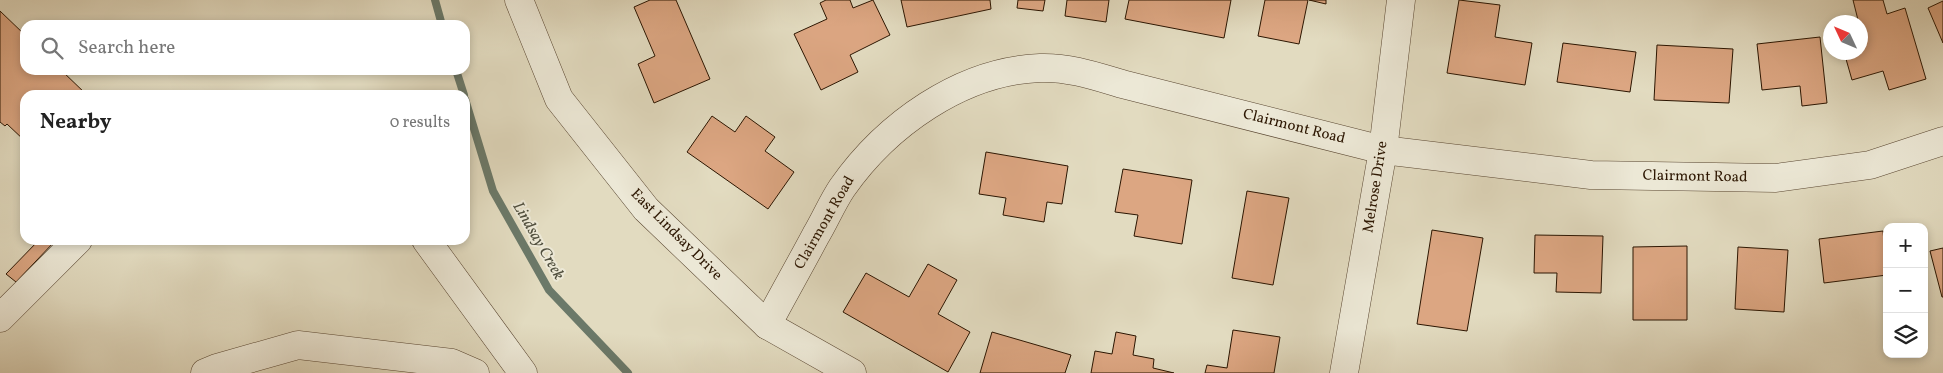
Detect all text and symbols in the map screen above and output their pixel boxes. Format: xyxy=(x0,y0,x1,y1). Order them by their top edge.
north arrow xyxy=(1823,15,1868,60)
search box xyxy=(20,20,470,75)
icon: search xyxy=(38,34,66,62)
text: Search here xyxy=(78,35,175,61)
street label: Clairmont Road xyxy=(1241,104,1347,150)
text: Nearby xyxy=(40,108,111,137)
text: 0 results xyxy=(390,112,450,134)
street label: Melrose Drive xyxy=(1358,140,1394,234)
street label: Clairmont Road xyxy=(1642,166,1748,188)
street label: Clairmont Road xyxy=(790,172,860,274)
street label: East Lindsay Drive xyxy=(625,184,727,286)
water label: Lindsay Creek xyxy=(507,198,570,285)
map controls xyxy=(1883,223,1928,358)
button: + xyxy=(1883,223,1928,268)
button: − xyxy=(1883,268,1928,313)
button: layers xyxy=(1883,313,1928,358)

